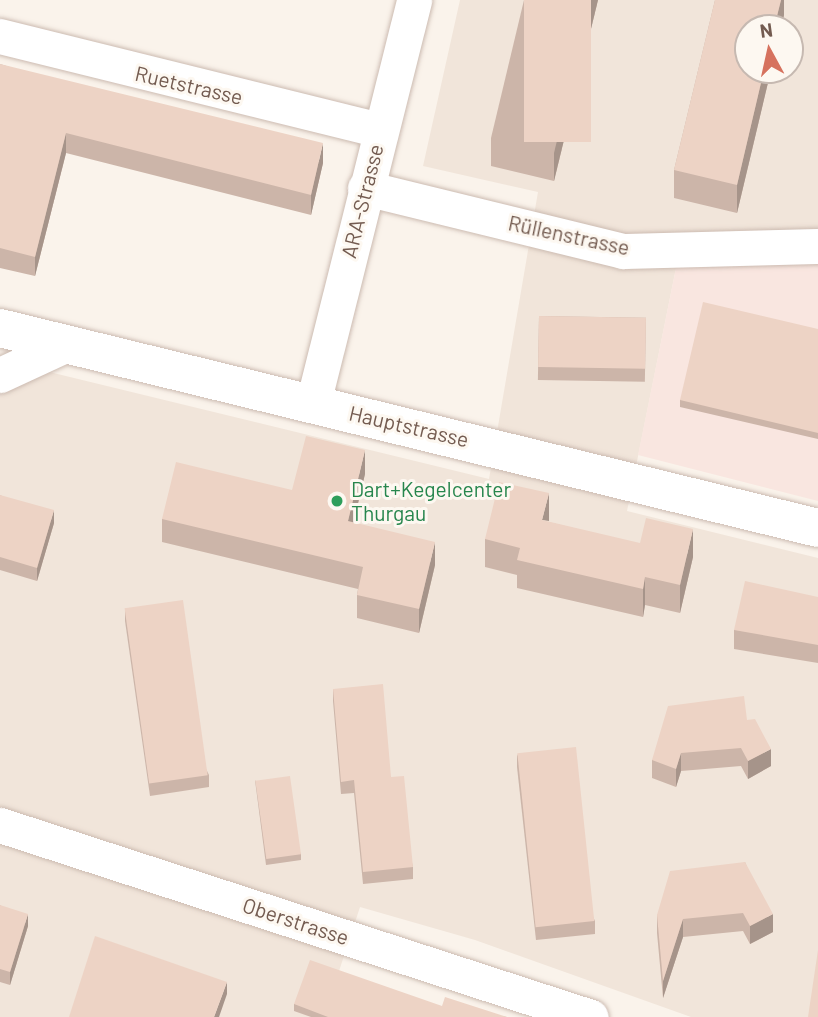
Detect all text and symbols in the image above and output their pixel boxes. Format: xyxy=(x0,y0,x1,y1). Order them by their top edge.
north arrow xyxy=(734,14,804,84)
text: N xyxy=(758,17,774,42)
street label: Ruetstrasse xyxy=(133,60,245,110)
street label: ARA-Strasse xyxy=(336,141,388,261)
street label: Rüllenstrasse xyxy=(506,210,632,260)
street label: Hauptstrasse xyxy=(347,400,471,452)
place label: Dart+Kegelcenter Thurgau xyxy=(351,476,511,526)
marker: Dart+Kegelcenter Thurgau xyxy=(329,493,345,509)
street label: Oberstrasse xyxy=(240,892,352,950)

